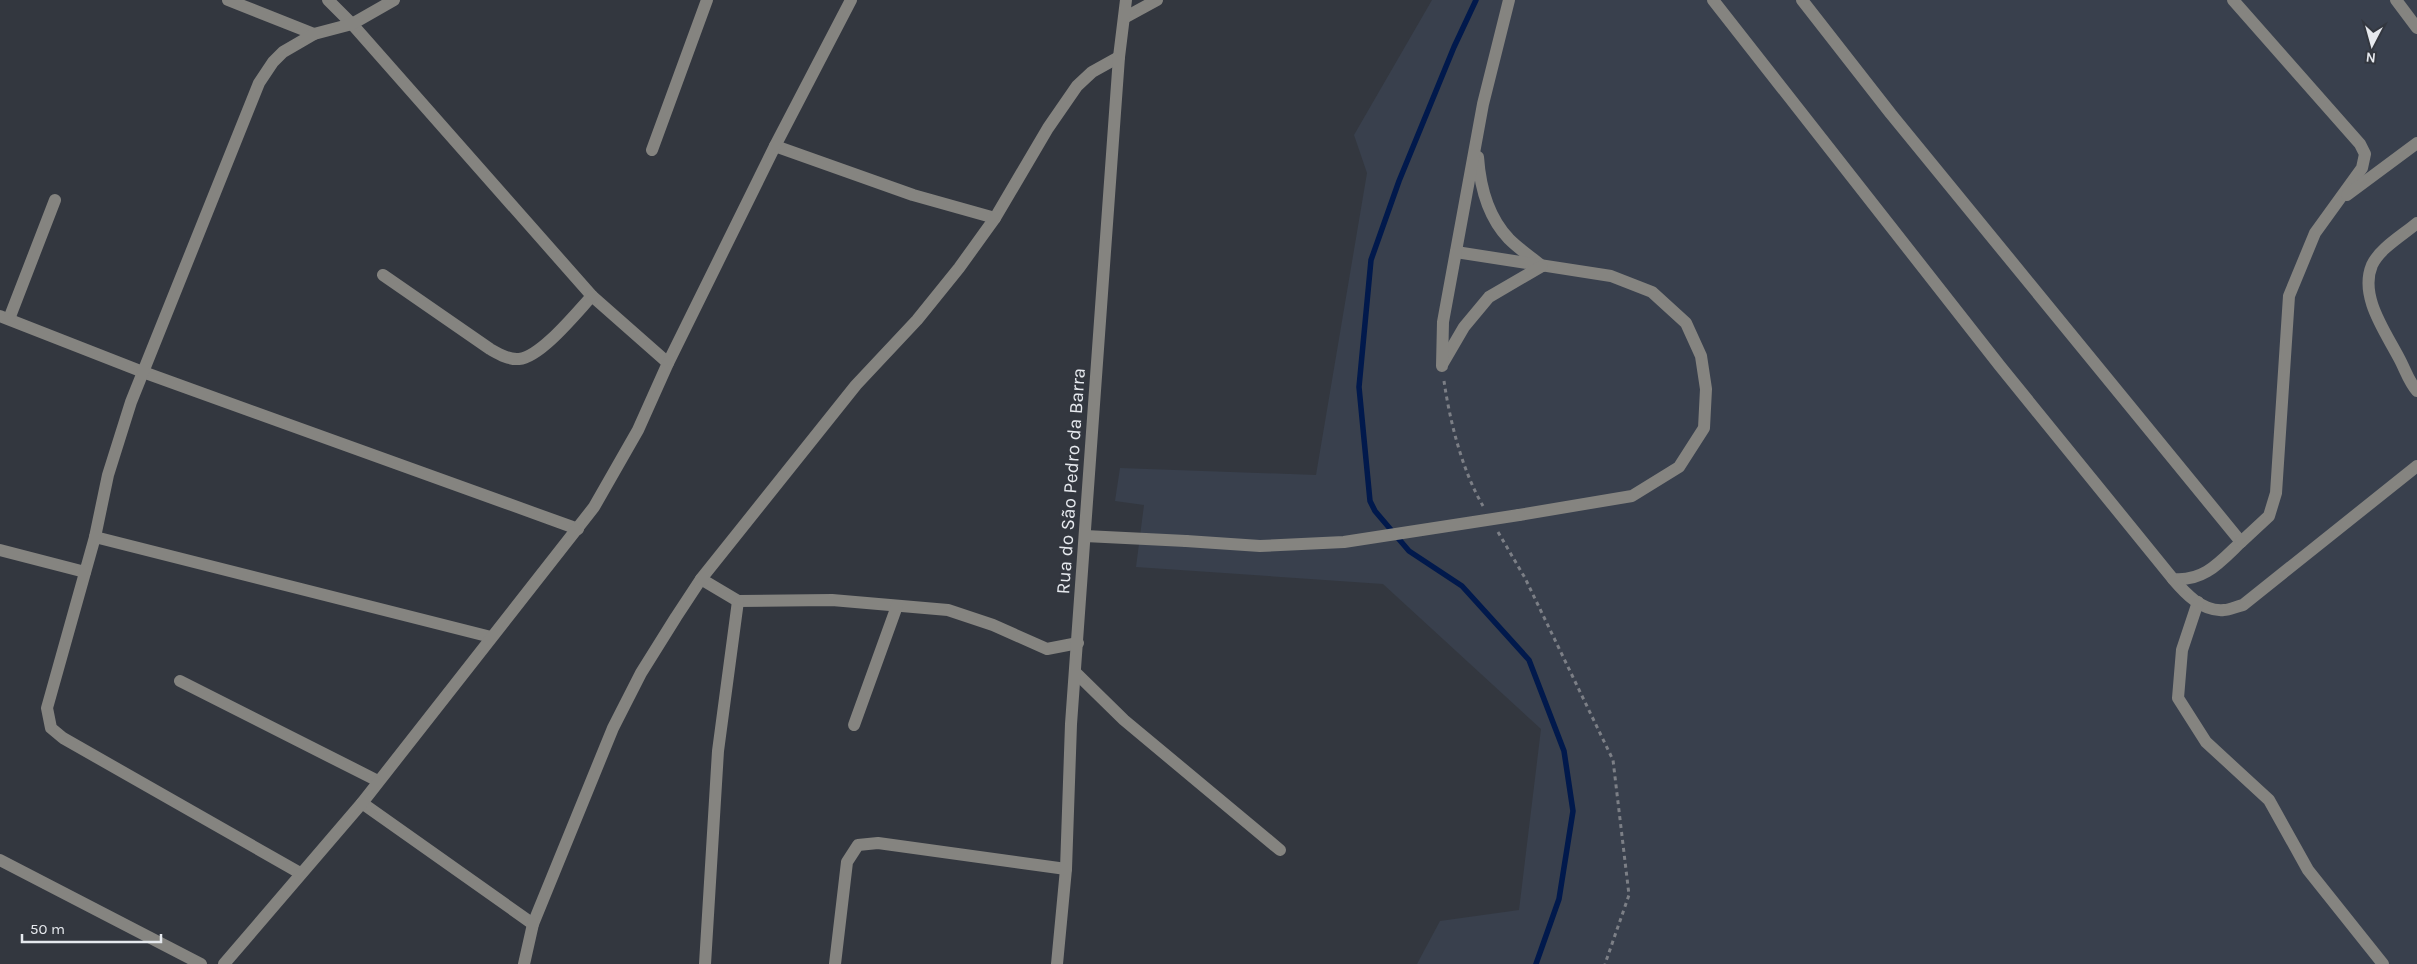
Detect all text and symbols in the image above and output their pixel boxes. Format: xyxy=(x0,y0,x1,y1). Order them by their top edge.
north arrow xyxy=(2347,20,2397,70)
text: N xyxy=(2365,48,2377,66)
street label: Rua do São Pedro da Barra xyxy=(1052,367,1090,595)
scale bar xyxy=(22,912,161,944)
text: 50 m xyxy=(30,920,65,938)

